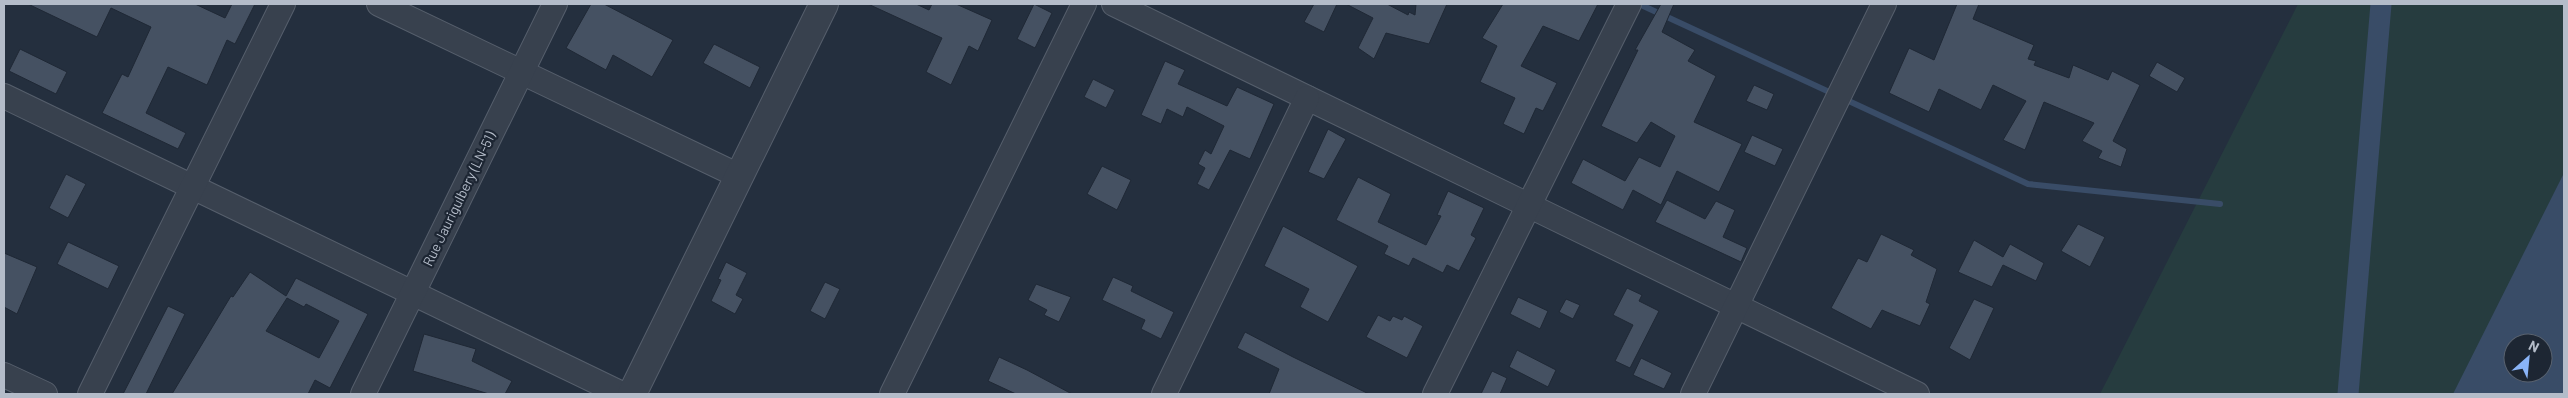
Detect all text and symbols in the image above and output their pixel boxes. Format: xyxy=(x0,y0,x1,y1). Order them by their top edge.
street label: Rue Jaurigulbery (LN-51) xyxy=(419,128,499,269)
north arrow xyxy=(2503,333,2553,383)
text: N xyxy=(2526,336,2542,356)

